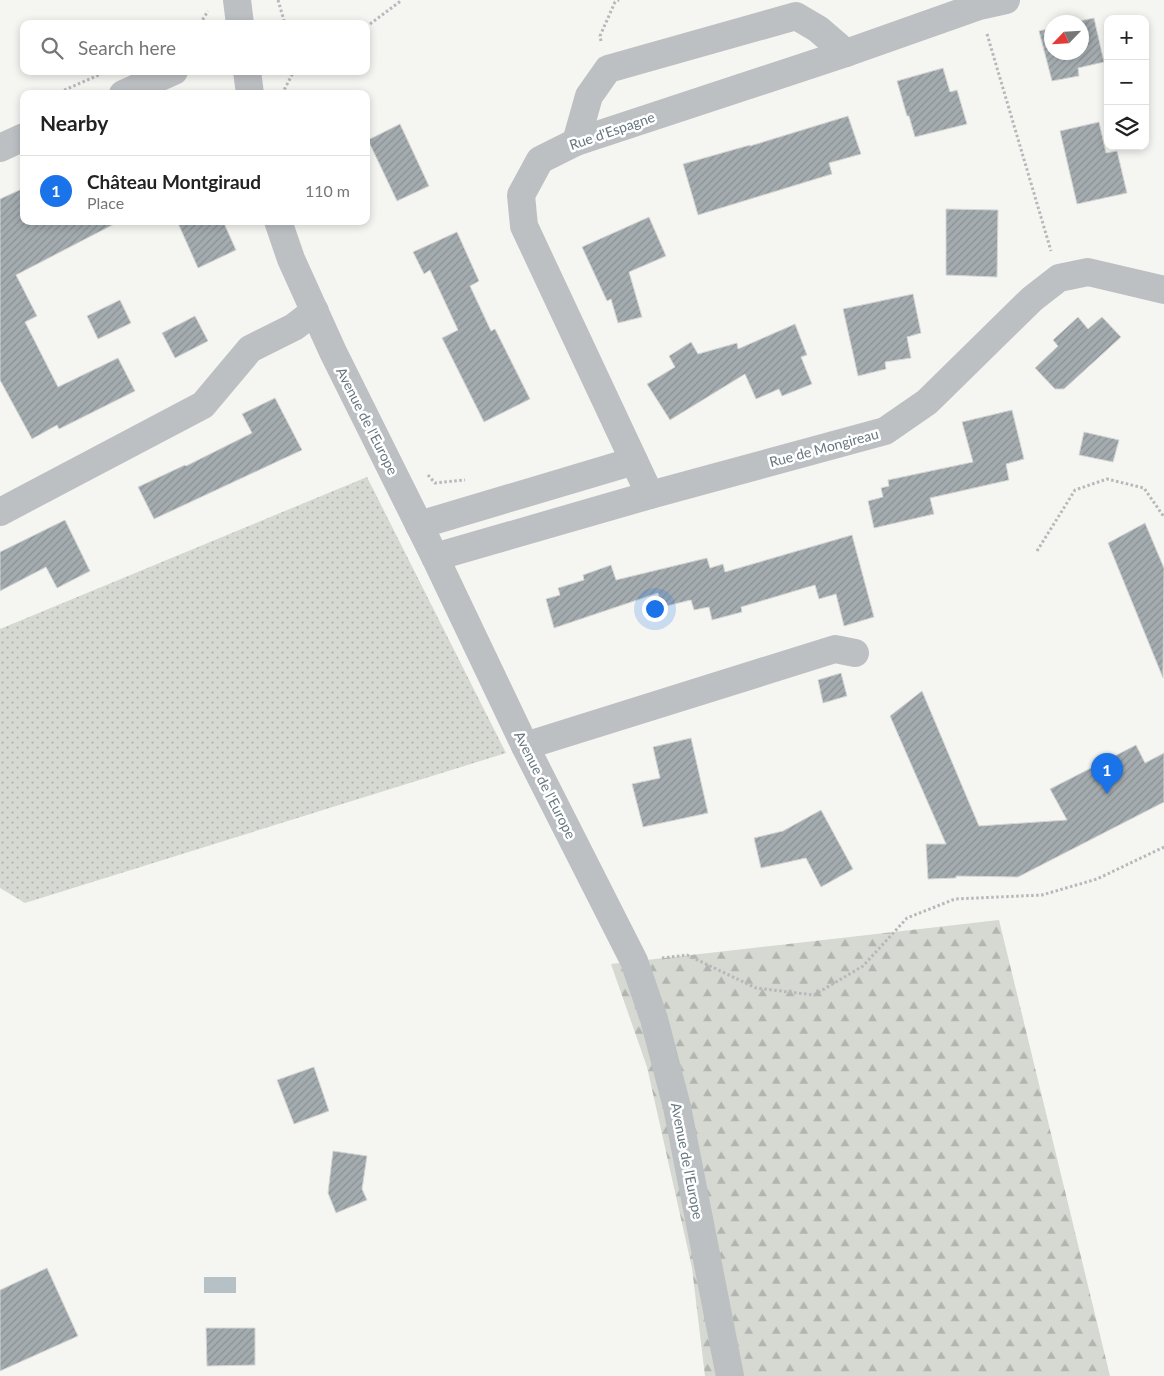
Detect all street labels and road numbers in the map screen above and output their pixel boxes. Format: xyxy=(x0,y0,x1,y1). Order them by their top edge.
street label: Rue d'Espagne xyxy=(567,108,657,153)
street label: Avenue de l'Europe xyxy=(333,364,402,477)
street label: Rue de Mongireau xyxy=(767,425,880,470)
street label: Avenue de l'Europe xyxy=(511,728,580,841)
street label: Avenue de l'Europe xyxy=(668,1101,707,1221)

